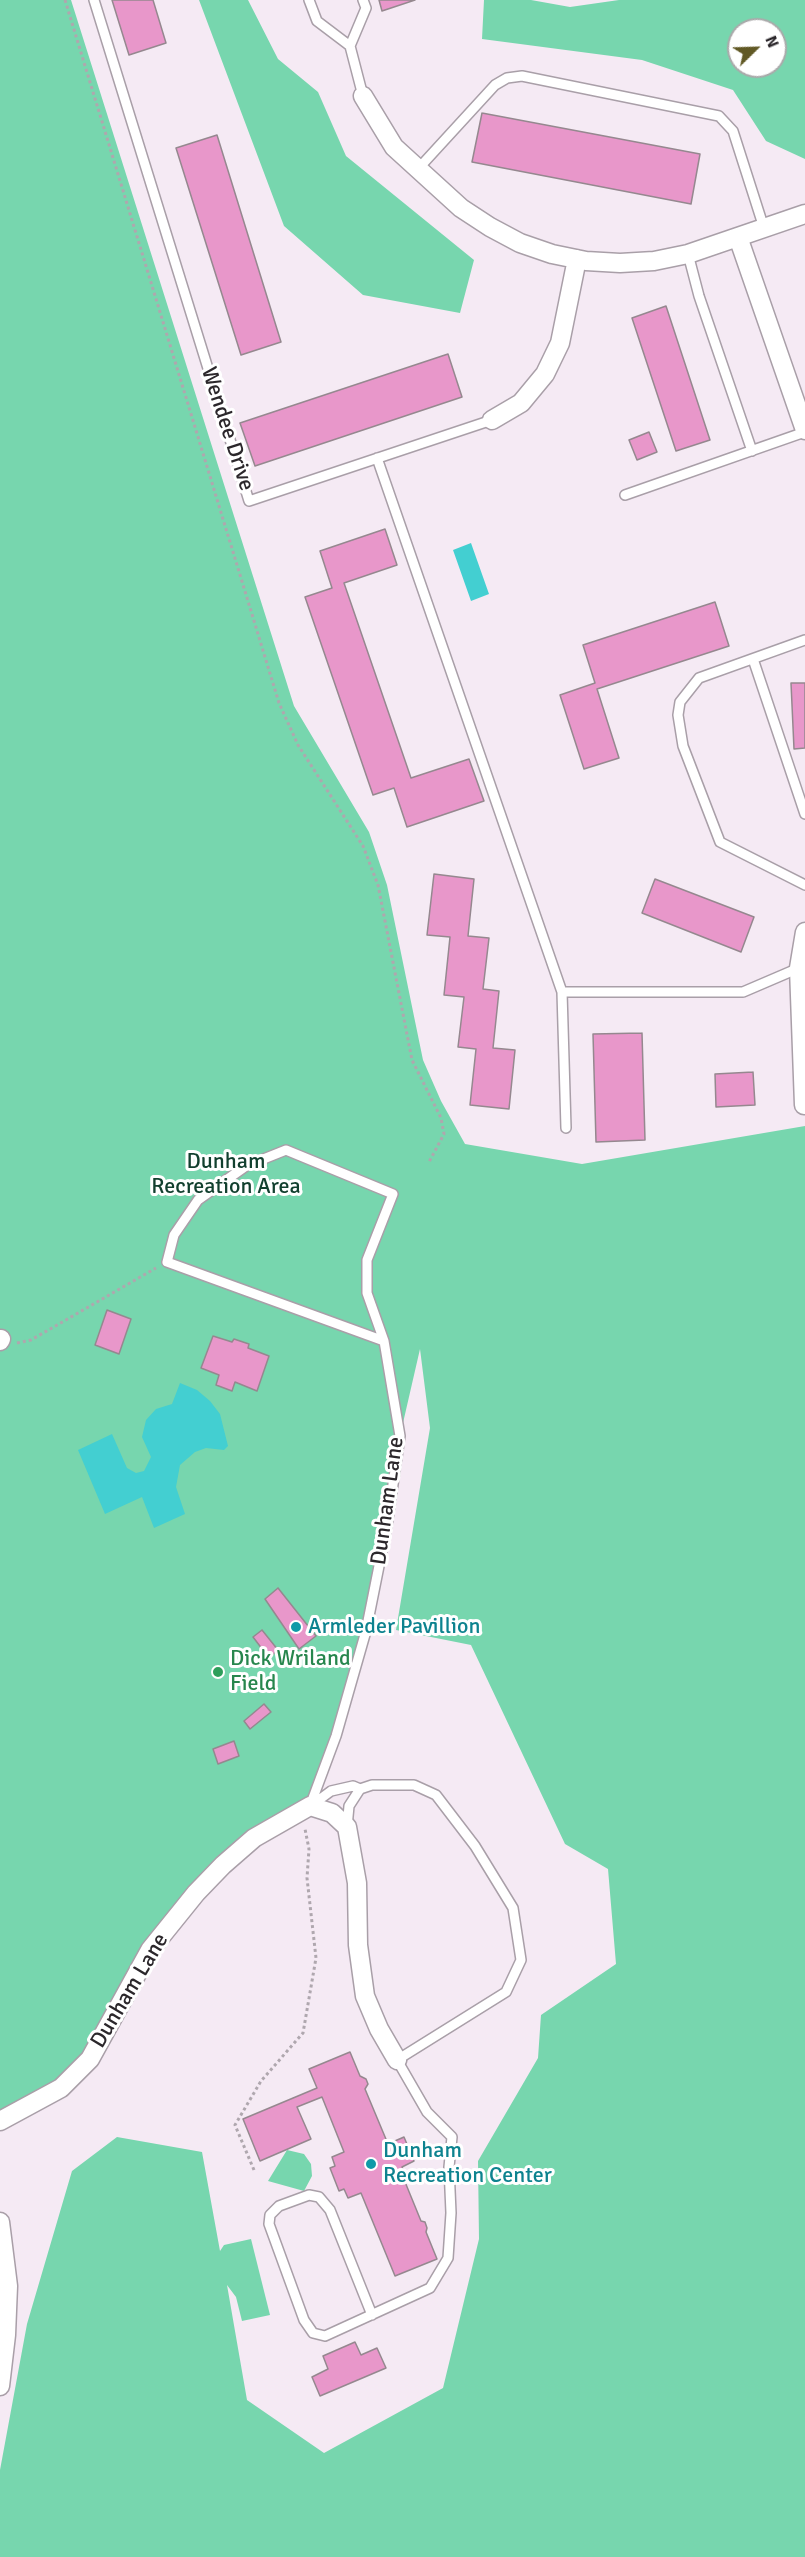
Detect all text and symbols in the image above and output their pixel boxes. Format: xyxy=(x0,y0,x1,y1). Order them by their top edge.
north arrow xyxy=(727,18,787,78)
text: N xyxy=(760,33,783,51)
street label: Wendee Drive xyxy=(195,364,259,494)
park label: Dunham Recreation Area xyxy=(151,1149,301,1200)
street label: Dunham Lane xyxy=(366,1435,410,1567)
place label: Armleder Pavillion xyxy=(308,1614,480,1640)
marker: Armleder Pavillion xyxy=(289,1620,303,1634)
place label: Dick Wriland Field xyxy=(230,1646,351,1698)
marker: Dick Wriland Field xyxy=(211,1665,225,1679)
street label: Dunham Lane xyxy=(85,1929,175,2053)
place label: Dunham Recreation Center xyxy=(383,2138,552,2190)
marker: Dunham Recreation Center xyxy=(364,2157,378,2171)

